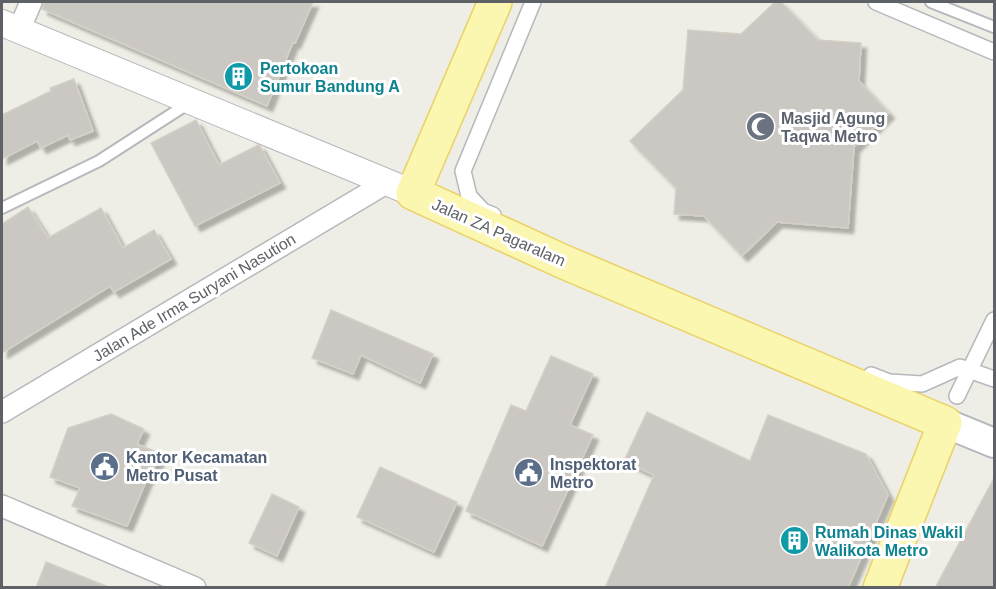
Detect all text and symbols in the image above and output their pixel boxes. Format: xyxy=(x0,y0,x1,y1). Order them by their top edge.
place label: Pertokoan Sumur Bandung A xyxy=(260,60,400,95)
building icon: Pertokoan Sumur Bandung A xyxy=(223,61,255,93)
place label: Masjid Agung Taqwa Metro xyxy=(781,110,885,145)
mosque icon: Masjid Agung Taqwa Metro xyxy=(744,111,776,143)
street label: Jalan ZA Pagaralam xyxy=(430,195,568,270)
street label: Jalan Ade Irma Suryani Nasution xyxy=(90,230,299,365)
place label: Kantor Kecamatan Metro Pusat xyxy=(126,449,267,484)
public building icon: Kantor Kecamatan Metro Pusat xyxy=(89,450,121,482)
place label: Inspektorat Metro xyxy=(550,456,637,491)
public building icon: Inspektorat Metro xyxy=(513,457,545,489)
place label: Rumah Dinas Wakil Walikota Metro xyxy=(815,524,963,559)
building icon: Rumah Dinas Wakil Walikota Metro xyxy=(778,525,810,557)

